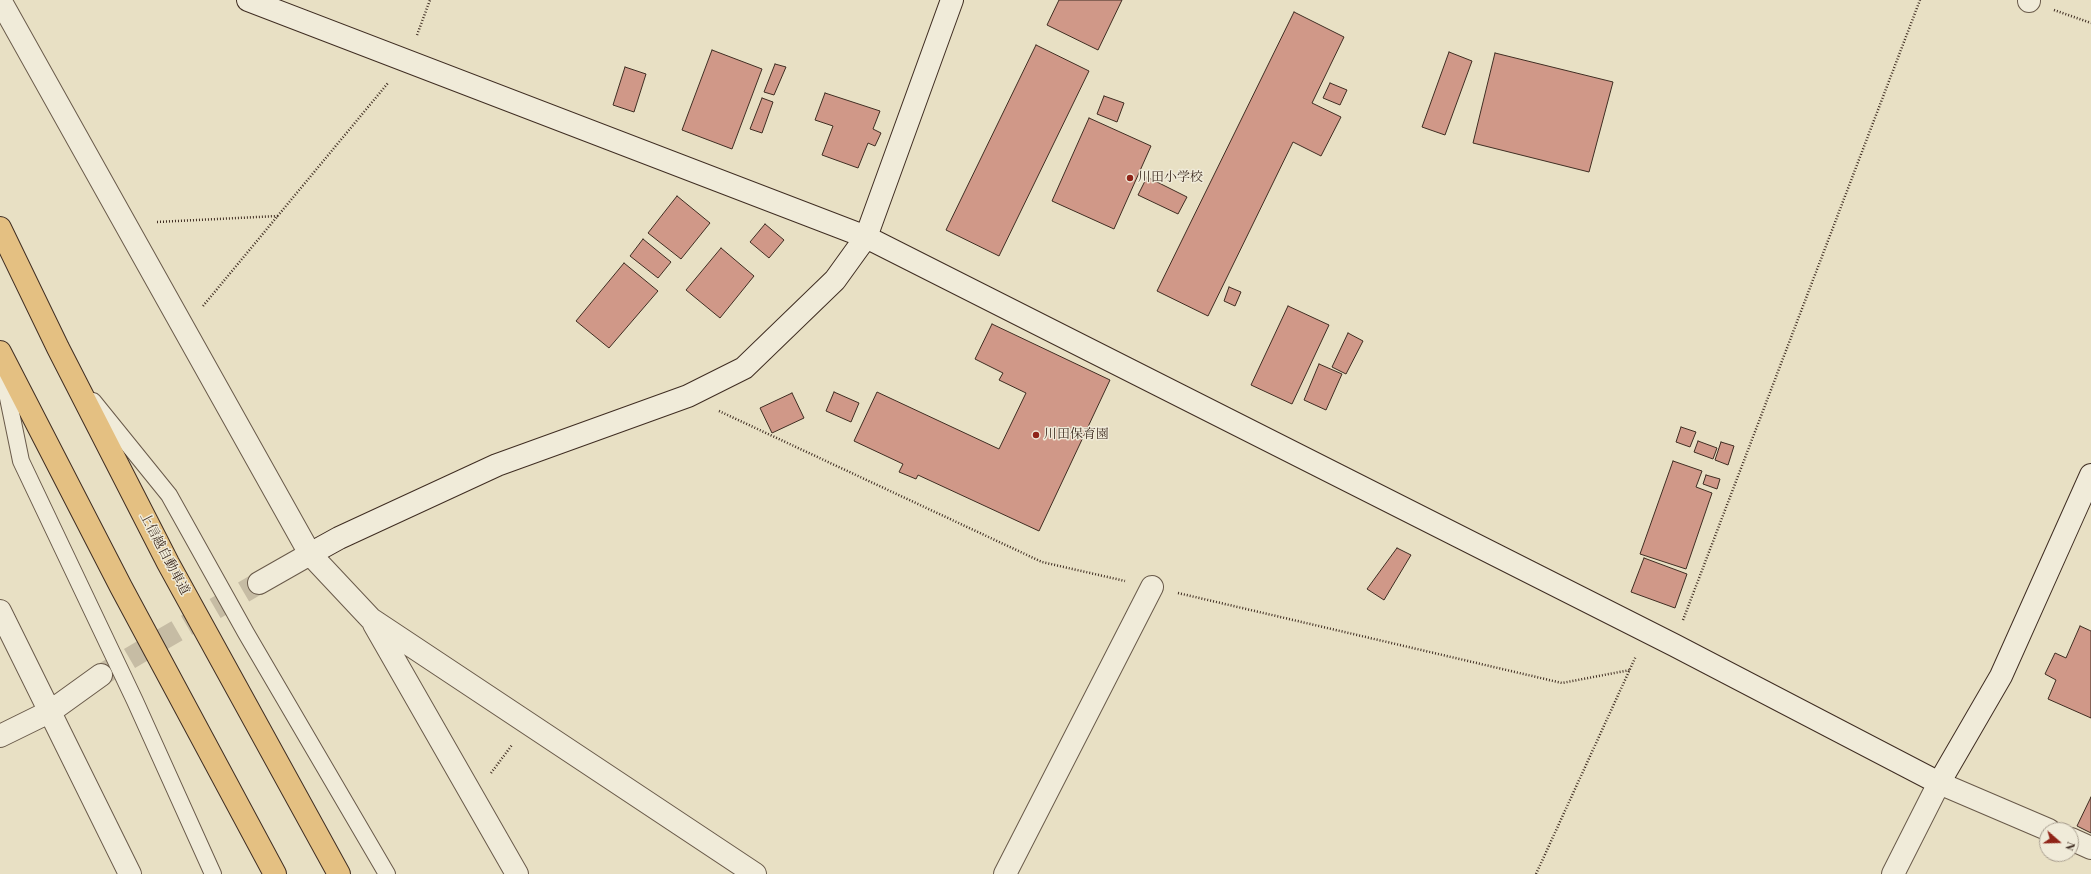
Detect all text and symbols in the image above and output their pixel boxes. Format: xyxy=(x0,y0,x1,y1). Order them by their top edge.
place label: 川田小学校 xyxy=(1138,170,1203,186)
marker: 川田小学校 xyxy=(1125,173,1135,183)
place label: 川田保育園 xyxy=(1044,427,1109,443)
marker: 川田保育園 xyxy=(1031,430,1041,440)
street label: 上信越自動車道 xyxy=(136,510,192,598)
north arrow xyxy=(2039,822,2079,862)
text: N xyxy=(2061,839,2077,852)

